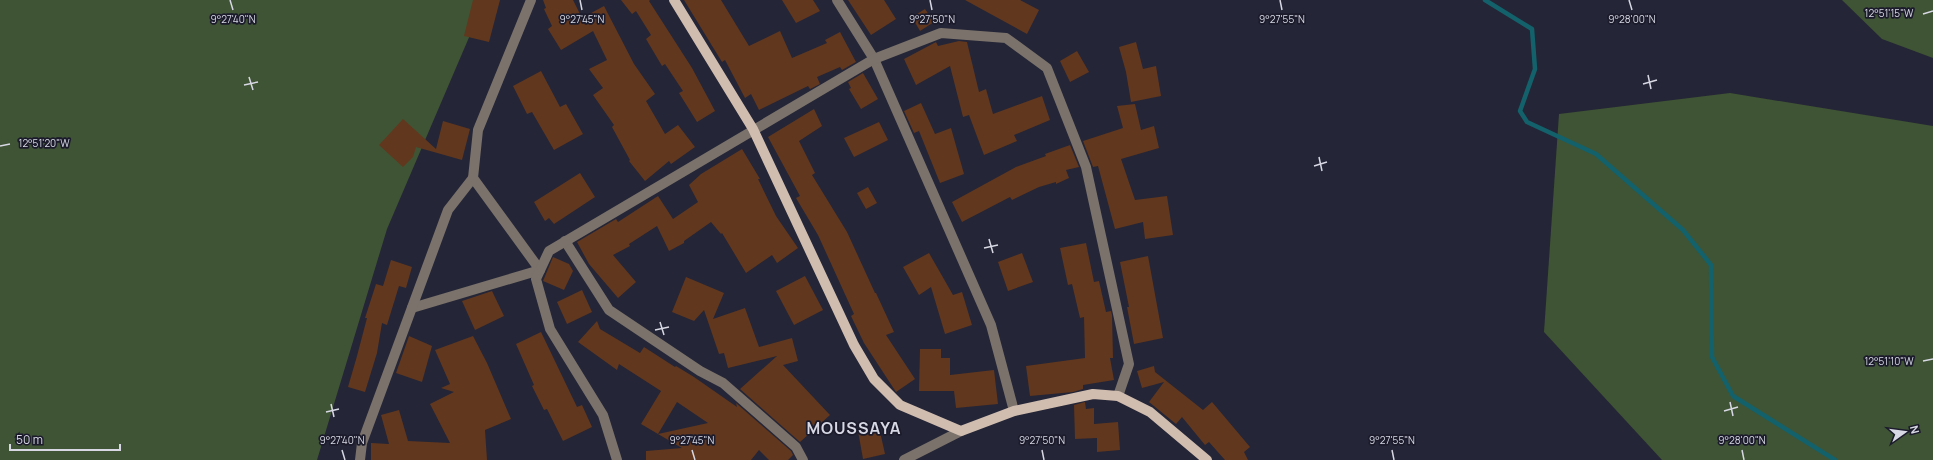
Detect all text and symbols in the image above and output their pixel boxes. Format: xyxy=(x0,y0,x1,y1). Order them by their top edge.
text: 12°51'15"W xyxy=(1865,6,1914,20)
text: 9°27'40"N xyxy=(210,12,256,26)
text: 9°27'45"N xyxy=(560,12,605,26)
text: 9°27'50"N xyxy=(909,12,955,26)
text: 9°27'55"N xyxy=(1259,12,1305,26)
text: 9°28'00"N xyxy=(1608,12,1656,26)
text: 12°51'20"W xyxy=(19,136,70,150)
text: 12°51'10"W xyxy=(1864,354,1914,368)
north arrow xyxy=(1885,412,1925,452)
district label: MOUSSAYA xyxy=(806,417,902,439)
text: N xyxy=(1907,424,1923,435)
scale bar xyxy=(10,426,120,452)
text: 50 m xyxy=(16,431,43,448)
text: 9°27'40"N xyxy=(319,433,365,447)
text: 9°27'45"N xyxy=(670,433,715,447)
text: 9°27'50"N xyxy=(1019,433,1065,447)
text: 9°27'55"N xyxy=(1369,433,1415,447)
text: 9°28'00"N xyxy=(1718,433,1766,447)

